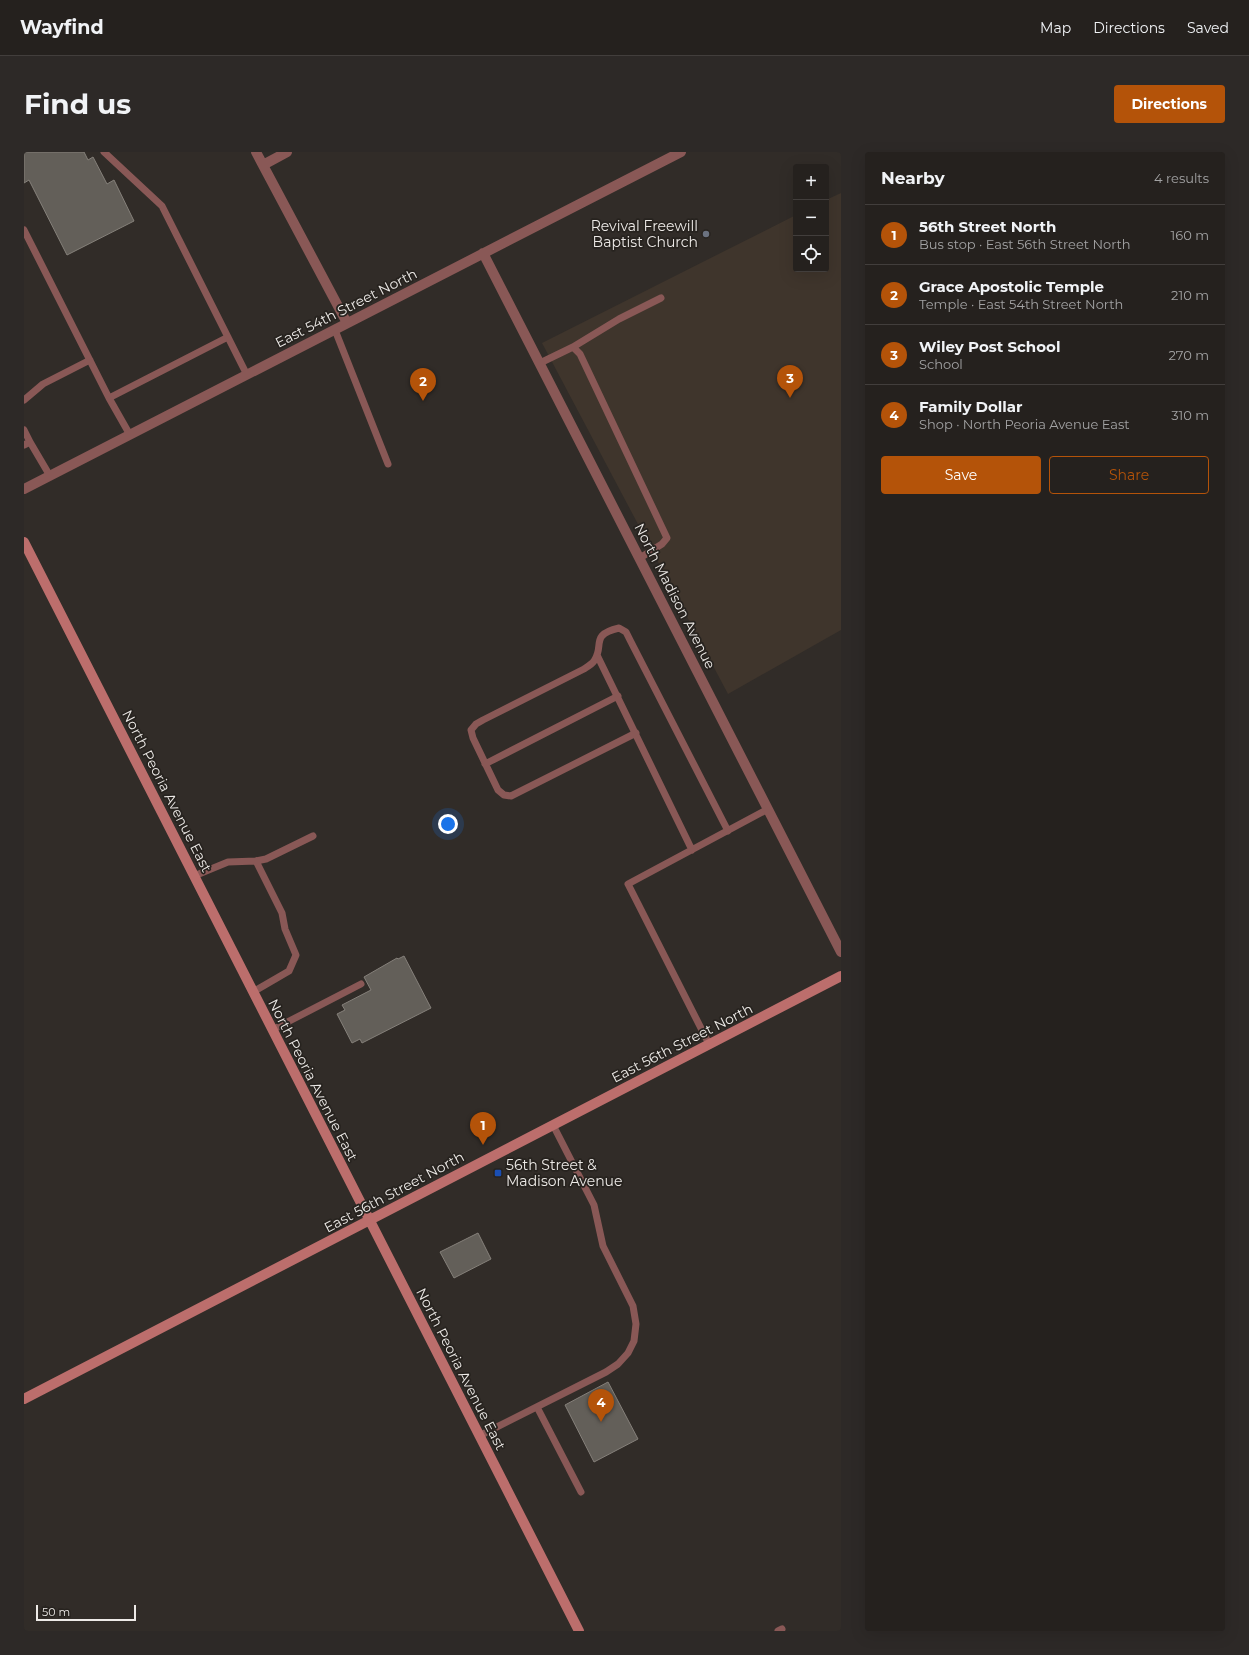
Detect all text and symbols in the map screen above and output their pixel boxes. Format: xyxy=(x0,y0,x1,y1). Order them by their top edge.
text: Wayfind xyxy=(20,16,104,39)
text: Map xyxy=(1040,19,1071,37)
text: Directions xyxy=(1093,19,1165,37)
text: Saved xyxy=(1187,19,1229,37)
button: Directions xyxy=(1114,85,1225,123)
text: Find us xyxy=(24,87,131,121)
map controls xyxy=(793,164,829,272)
button: + xyxy=(793,164,829,200)
text: Nearby xyxy=(881,168,945,188)
text: 4 results xyxy=(1154,170,1209,186)
button: − xyxy=(793,200,829,236)
place label: Revival Freewill Baptist Church xyxy=(591,217,698,251)
text: 56th Street North xyxy=(919,217,1056,236)
text: 1 xyxy=(891,227,897,243)
text: 160 m xyxy=(1171,227,1209,243)
marker: Revival Freewill Baptist Church xyxy=(701,229,711,239)
button: locate xyxy=(793,236,829,272)
text: Bus stop · East 56th Street North xyxy=(919,236,1131,252)
street label: East 54th Street North xyxy=(272,264,420,352)
text: Grace Apostolic Temple xyxy=(919,277,1104,296)
text: 2 xyxy=(890,287,898,303)
text: 210 m xyxy=(1171,287,1209,303)
text: Temple · East 54th Street North xyxy=(919,296,1123,312)
text: Wiley Post School xyxy=(919,337,1060,356)
text: 3 xyxy=(890,347,898,363)
text: 270 m xyxy=(1168,347,1209,363)
text: School xyxy=(919,356,963,372)
pin: 3 xyxy=(777,365,803,398)
pin: 2 xyxy=(410,368,436,401)
text: Family Dollar xyxy=(919,397,1023,416)
text: 4 xyxy=(890,407,898,423)
text: 310 m xyxy=(1171,407,1209,423)
text: Shop · North Peoria Avenue East xyxy=(919,416,1130,432)
button: Save xyxy=(881,456,1041,494)
button: Share xyxy=(1049,456,1209,494)
street label: North Madison Avenue xyxy=(630,520,720,672)
street label: North Peoria Avenue East xyxy=(118,707,216,875)
your location xyxy=(438,814,458,834)
street label: North Peoria Avenue East xyxy=(264,996,362,1164)
street label: East 56th Street North xyxy=(608,1000,756,1086)
pin: 1 xyxy=(470,1112,496,1145)
street label: East 56th Street North xyxy=(321,1147,467,1237)
place label: 56th Street & Madison Avenue xyxy=(506,1156,622,1190)
marker: 56th Street & Madison Avenue xyxy=(493,1168,503,1178)
street label: North Peoria Avenue East xyxy=(412,1285,510,1453)
pin: 4 xyxy=(588,1389,614,1422)
scale bar xyxy=(36,1603,136,1622)
text: 50 m xyxy=(42,1605,70,1619)

